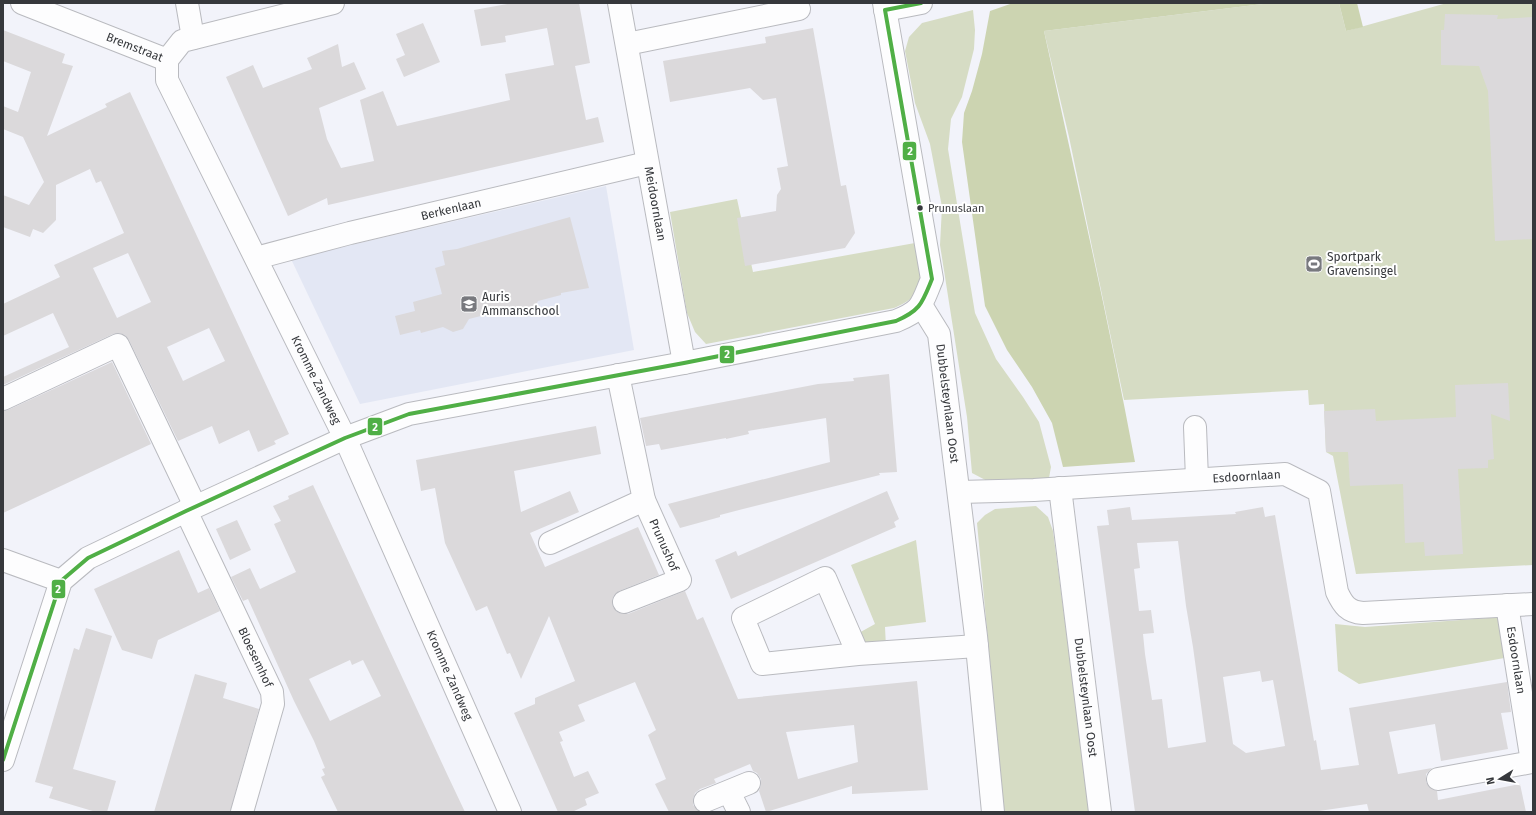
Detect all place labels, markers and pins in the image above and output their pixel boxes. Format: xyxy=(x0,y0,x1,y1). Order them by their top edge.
place label: Prunuslaan xyxy=(928,202,984,215)
marker: Prunuslaan xyxy=(915,203,925,213)
place label: Sportpark Gravensingel xyxy=(1327,250,1397,278)
sports icon: Sportpark Gravensingel xyxy=(1304,254,1324,274)
place label: Auris Ammanschool xyxy=(482,290,559,318)
school or university icon: Auris Ammanschool xyxy=(459,294,479,314)

